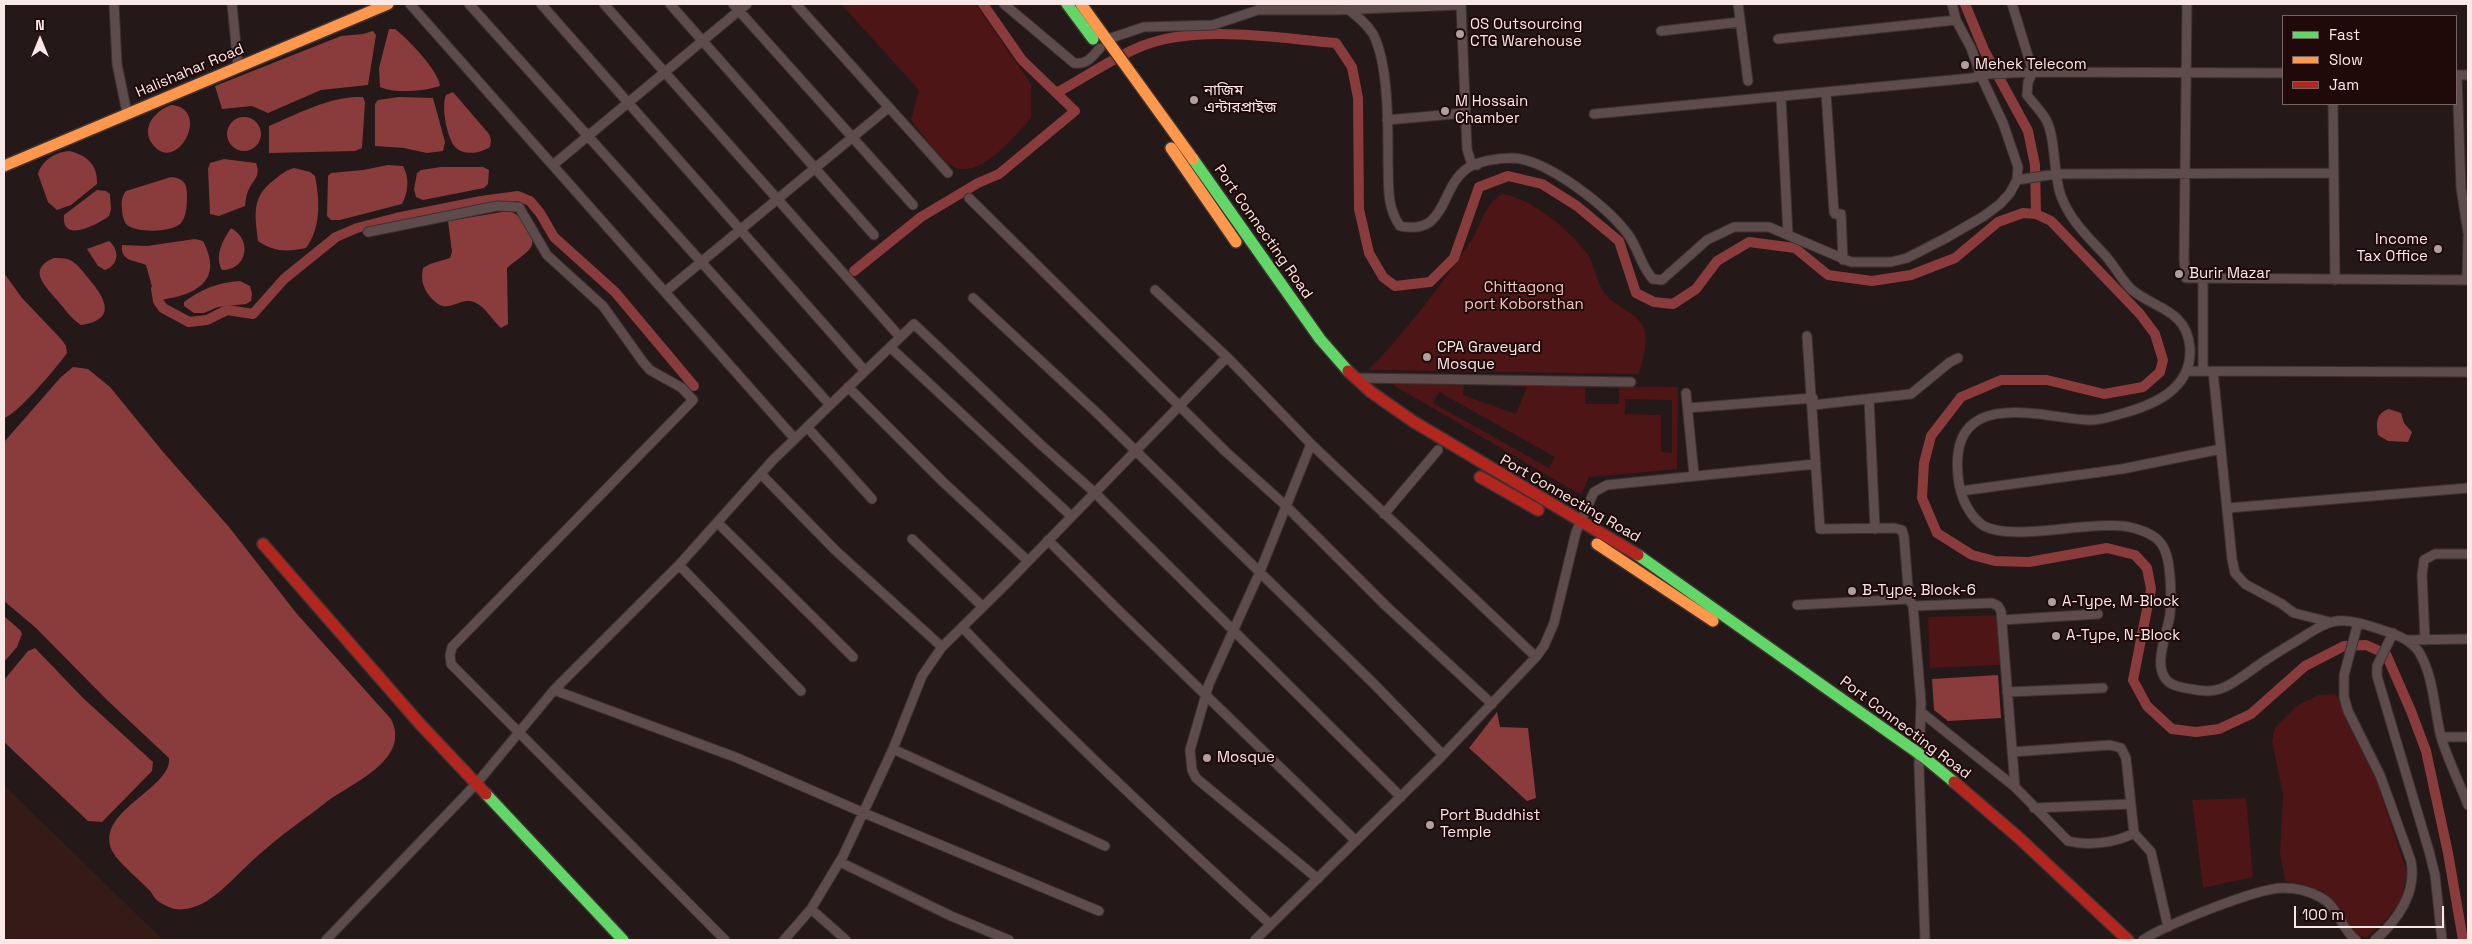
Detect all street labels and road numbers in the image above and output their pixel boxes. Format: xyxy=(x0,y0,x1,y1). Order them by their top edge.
street label: Halishahar Road xyxy=(133,40,247,102)
street label: Port Connecting Road xyxy=(1210,162,1316,302)
street label: Port Connecting Road xyxy=(1496,451,1644,547)
street label: Port Connecting Road xyxy=(1836,673,1974,783)

